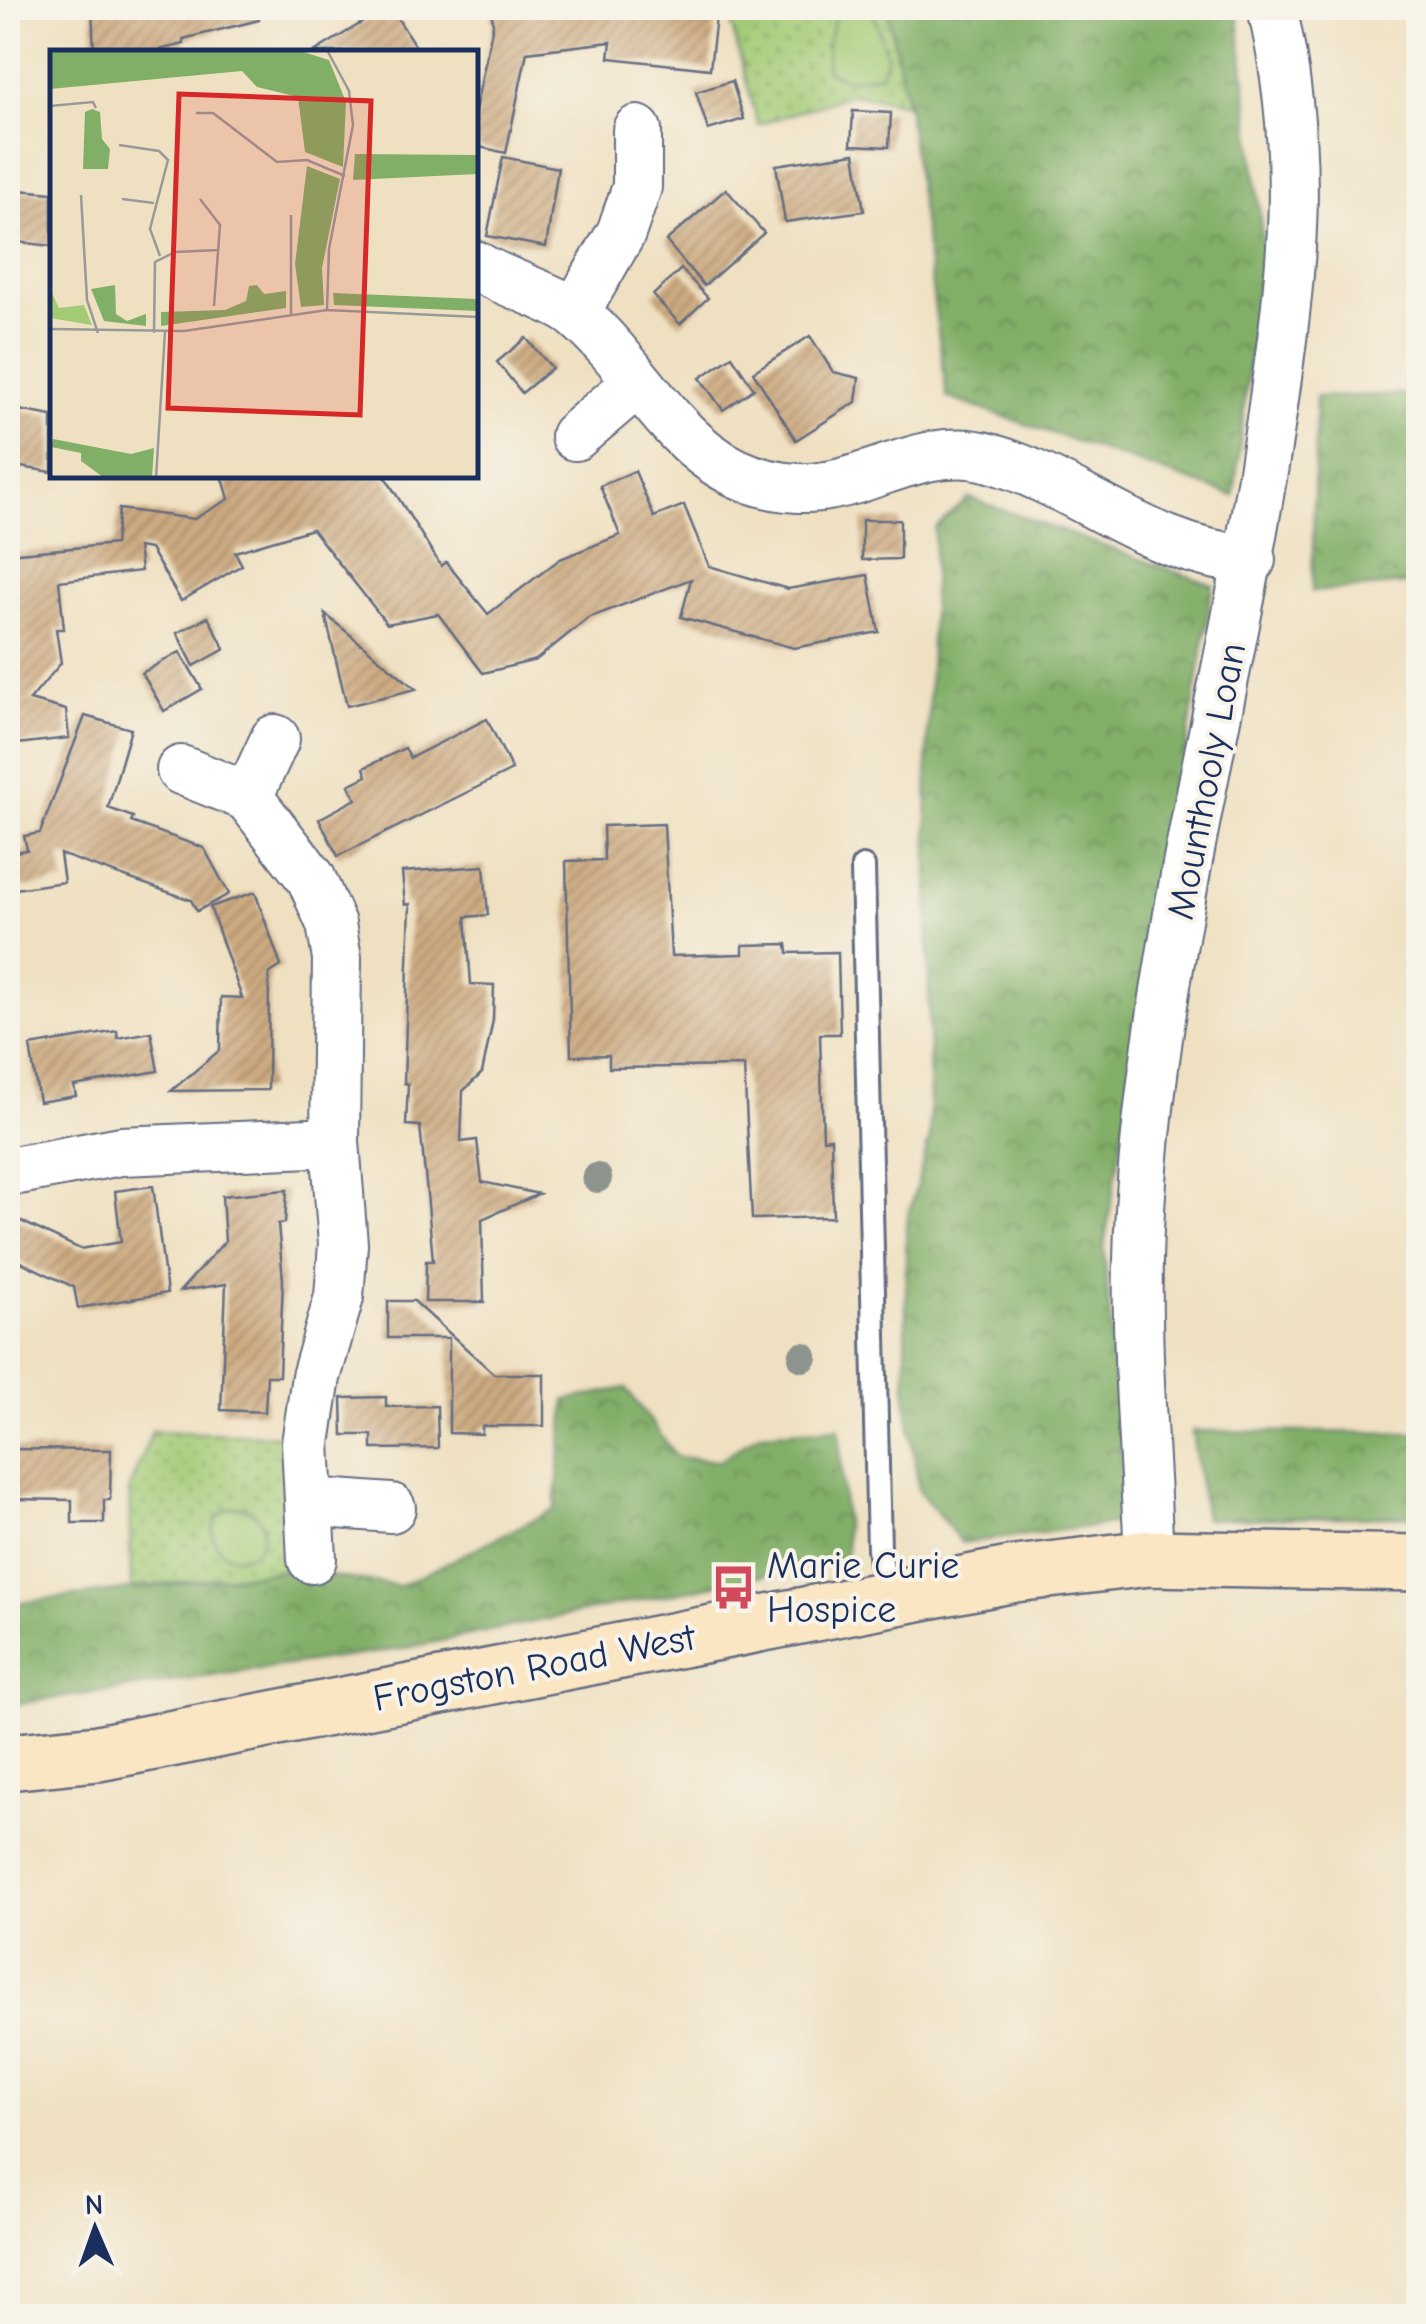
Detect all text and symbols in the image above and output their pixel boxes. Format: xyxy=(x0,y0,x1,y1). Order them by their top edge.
inset map xyxy=(50,50,478,478)
street label: Mounthooly Loan xyxy=(1159,639,1255,923)
place label: Marie Curie Hospice xyxy=(767,1544,959,1632)
bus stop icon: Marie Curie Hospice xyxy=(710,1563,758,1611)
street label: Frogston Road West xyxy=(370,1615,700,1721)
north arrow xyxy=(45,2179,145,2279)
text: N xyxy=(84,2189,104,2221)

